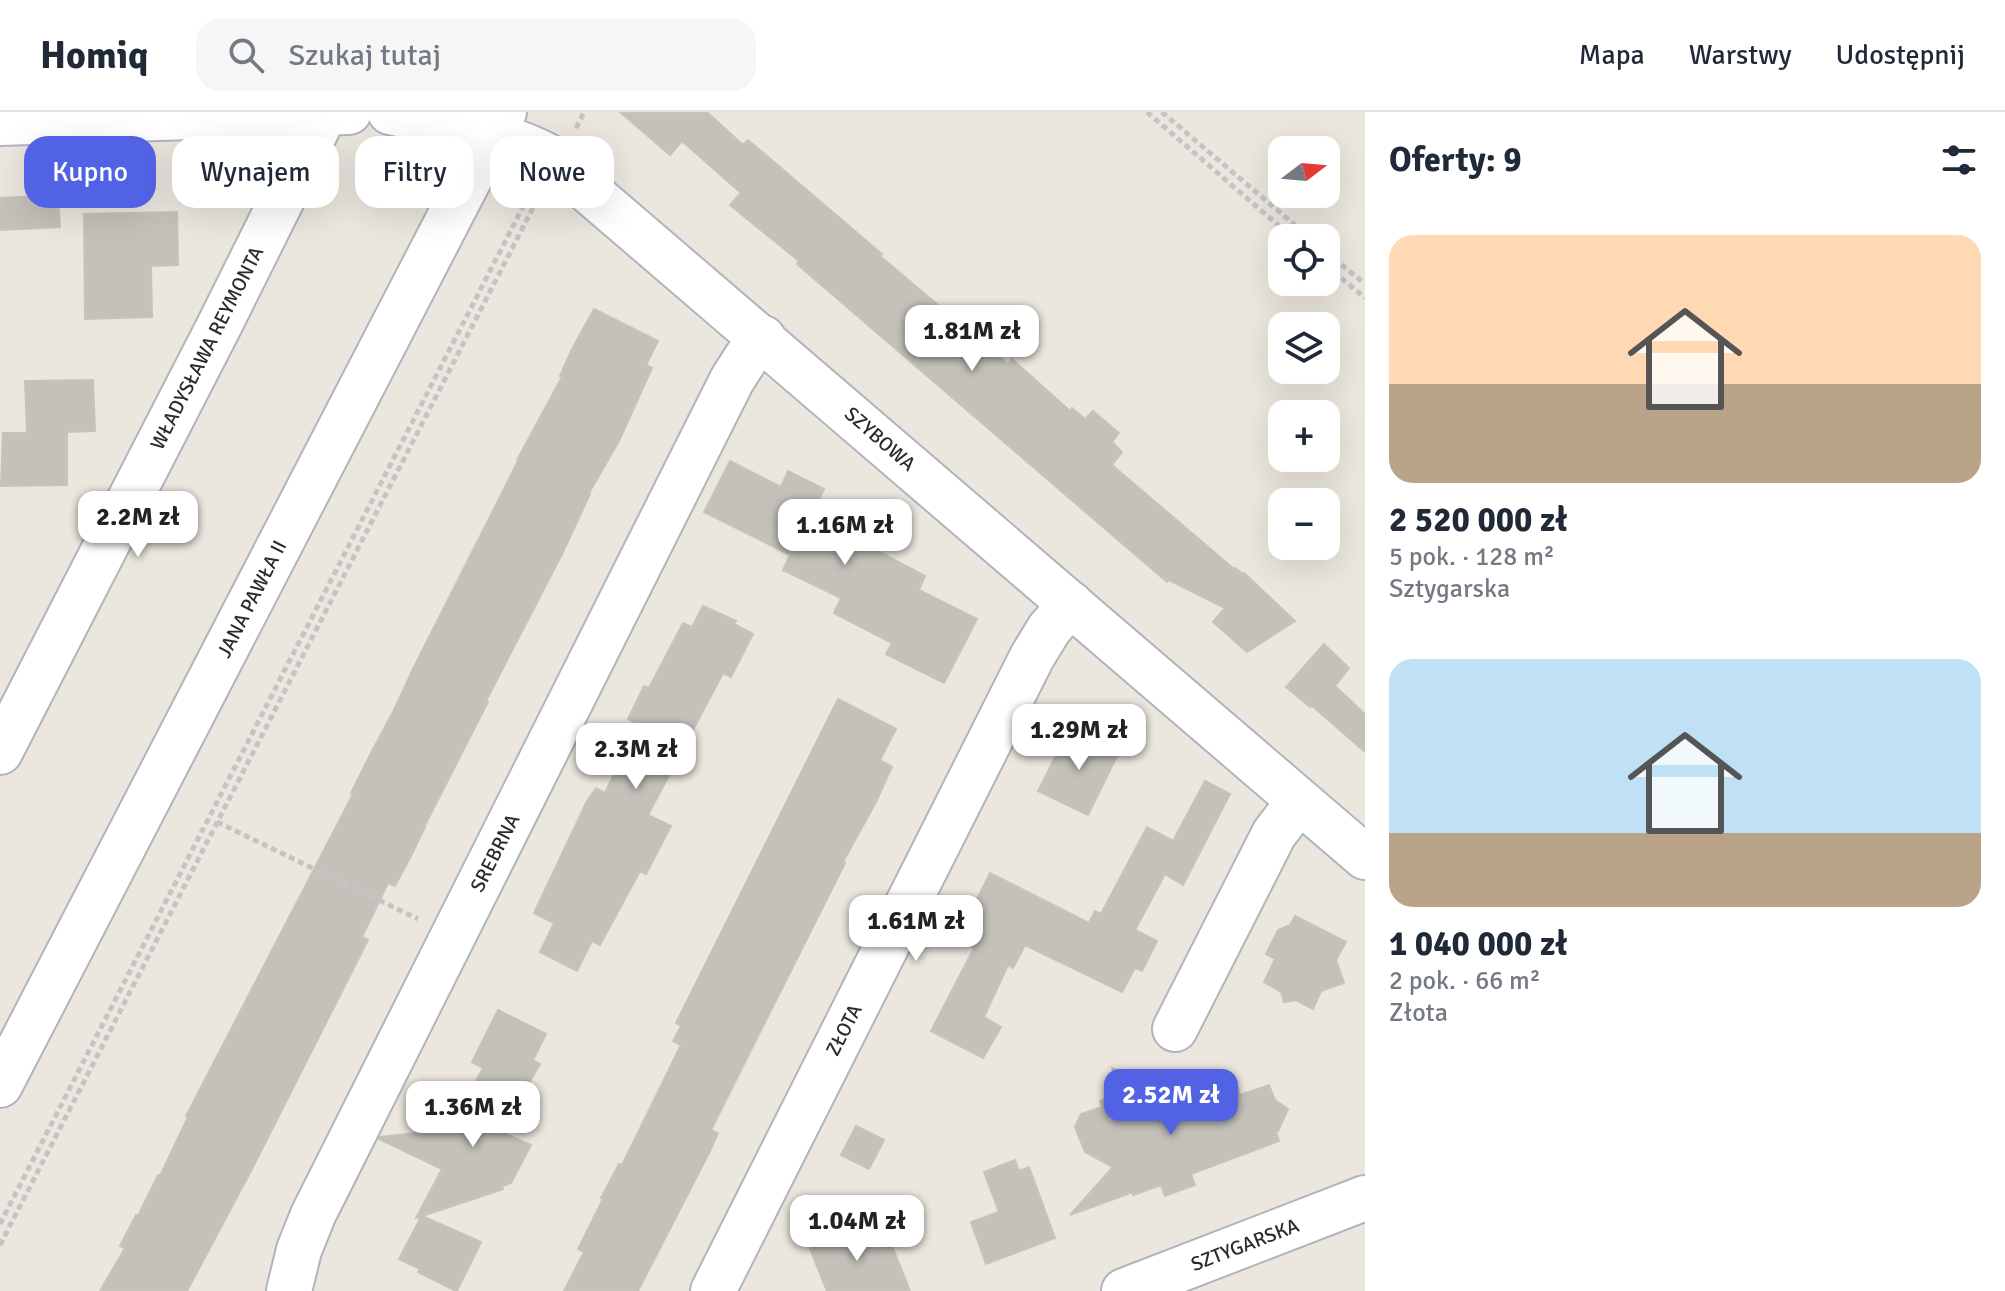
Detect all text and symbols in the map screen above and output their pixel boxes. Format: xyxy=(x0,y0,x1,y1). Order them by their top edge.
search box xyxy=(196,19,756,91)
text: Homiq xyxy=(40,32,148,79)
icon: search xyxy=(224,33,268,77)
text: Szukaj tutaj xyxy=(288,37,441,74)
text: Mapa xyxy=(1579,38,1645,72)
text: Warstwy xyxy=(1689,38,1792,72)
text: Udostępnij xyxy=(1836,38,1965,72)
chip: Kupno xyxy=(24,136,156,208)
chip: Wynajem xyxy=(172,136,339,208)
chip: Filtry xyxy=(355,136,474,208)
chip: Nowe xyxy=(490,136,614,208)
north arrow xyxy=(1268,136,1340,208)
map controls xyxy=(1268,136,1340,560)
icon: filters xyxy=(1937,138,1981,182)
text: Oferty: 9 xyxy=(1389,139,1522,181)
button: locate xyxy=(1268,224,1340,296)
street label: WŁADYSŁAWA REYMONTA xyxy=(145,242,269,454)
icon: home xyxy=(1613,287,1757,431)
pin: 1.81M zł xyxy=(889,305,1055,373)
button: layers xyxy=(1268,312,1340,384)
text: 1.81M zł xyxy=(923,315,1021,347)
button: + xyxy=(1268,400,1340,472)
street label: SZYBOWA xyxy=(839,401,921,477)
button: − xyxy=(1268,488,1340,560)
pin: 2.2M zł xyxy=(64,491,212,559)
pin: 1.16M zł xyxy=(762,499,928,567)
text: 2 520 000 zł xyxy=(1389,499,1568,541)
text: 2.2M zł xyxy=(96,501,180,533)
text: 1.16M zł xyxy=(796,509,894,541)
street label: JANA PAWŁA II xyxy=(212,536,292,662)
text: 5 pok. · 128 m² xyxy=(1389,541,1555,573)
text: Sztygarska xyxy=(1389,573,1510,605)
pin: 1.29M zł xyxy=(996,704,1162,772)
icon: home xyxy=(1613,711,1757,855)
text: 1.29M zł xyxy=(1030,714,1128,746)
pin: 2.3M zł xyxy=(562,723,710,791)
text: 2.3M zł xyxy=(594,733,678,765)
street label: SREBRNA xyxy=(465,810,525,896)
pin: 1.61M zł xyxy=(833,895,999,963)
text: 1.61M zł xyxy=(867,905,965,937)
text: 1 040 000 zł xyxy=(1389,923,1568,965)
text: 2 pok. · 66 m² xyxy=(1389,965,1541,997)
text: Złota xyxy=(1389,997,1448,1029)
street label: ZŁOTA xyxy=(820,1000,868,1060)
pin: 2.52M zł xyxy=(1088,1069,1254,1137)
text: 2.52M zł xyxy=(1122,1079,1220,1111)
pin: 1.36M zł xyxy=(390,1081,556,1149)
text: 1.36M zł xyxy=(424,1091,522,1123)
pin: 1.04M zł xyxy=(774,1195,940,1263)
text: 1.04M zł xyxy=(808,1205,906,1237)
street label: SZTYGARSKA xyxy=(1187,1213,1303,1277)

